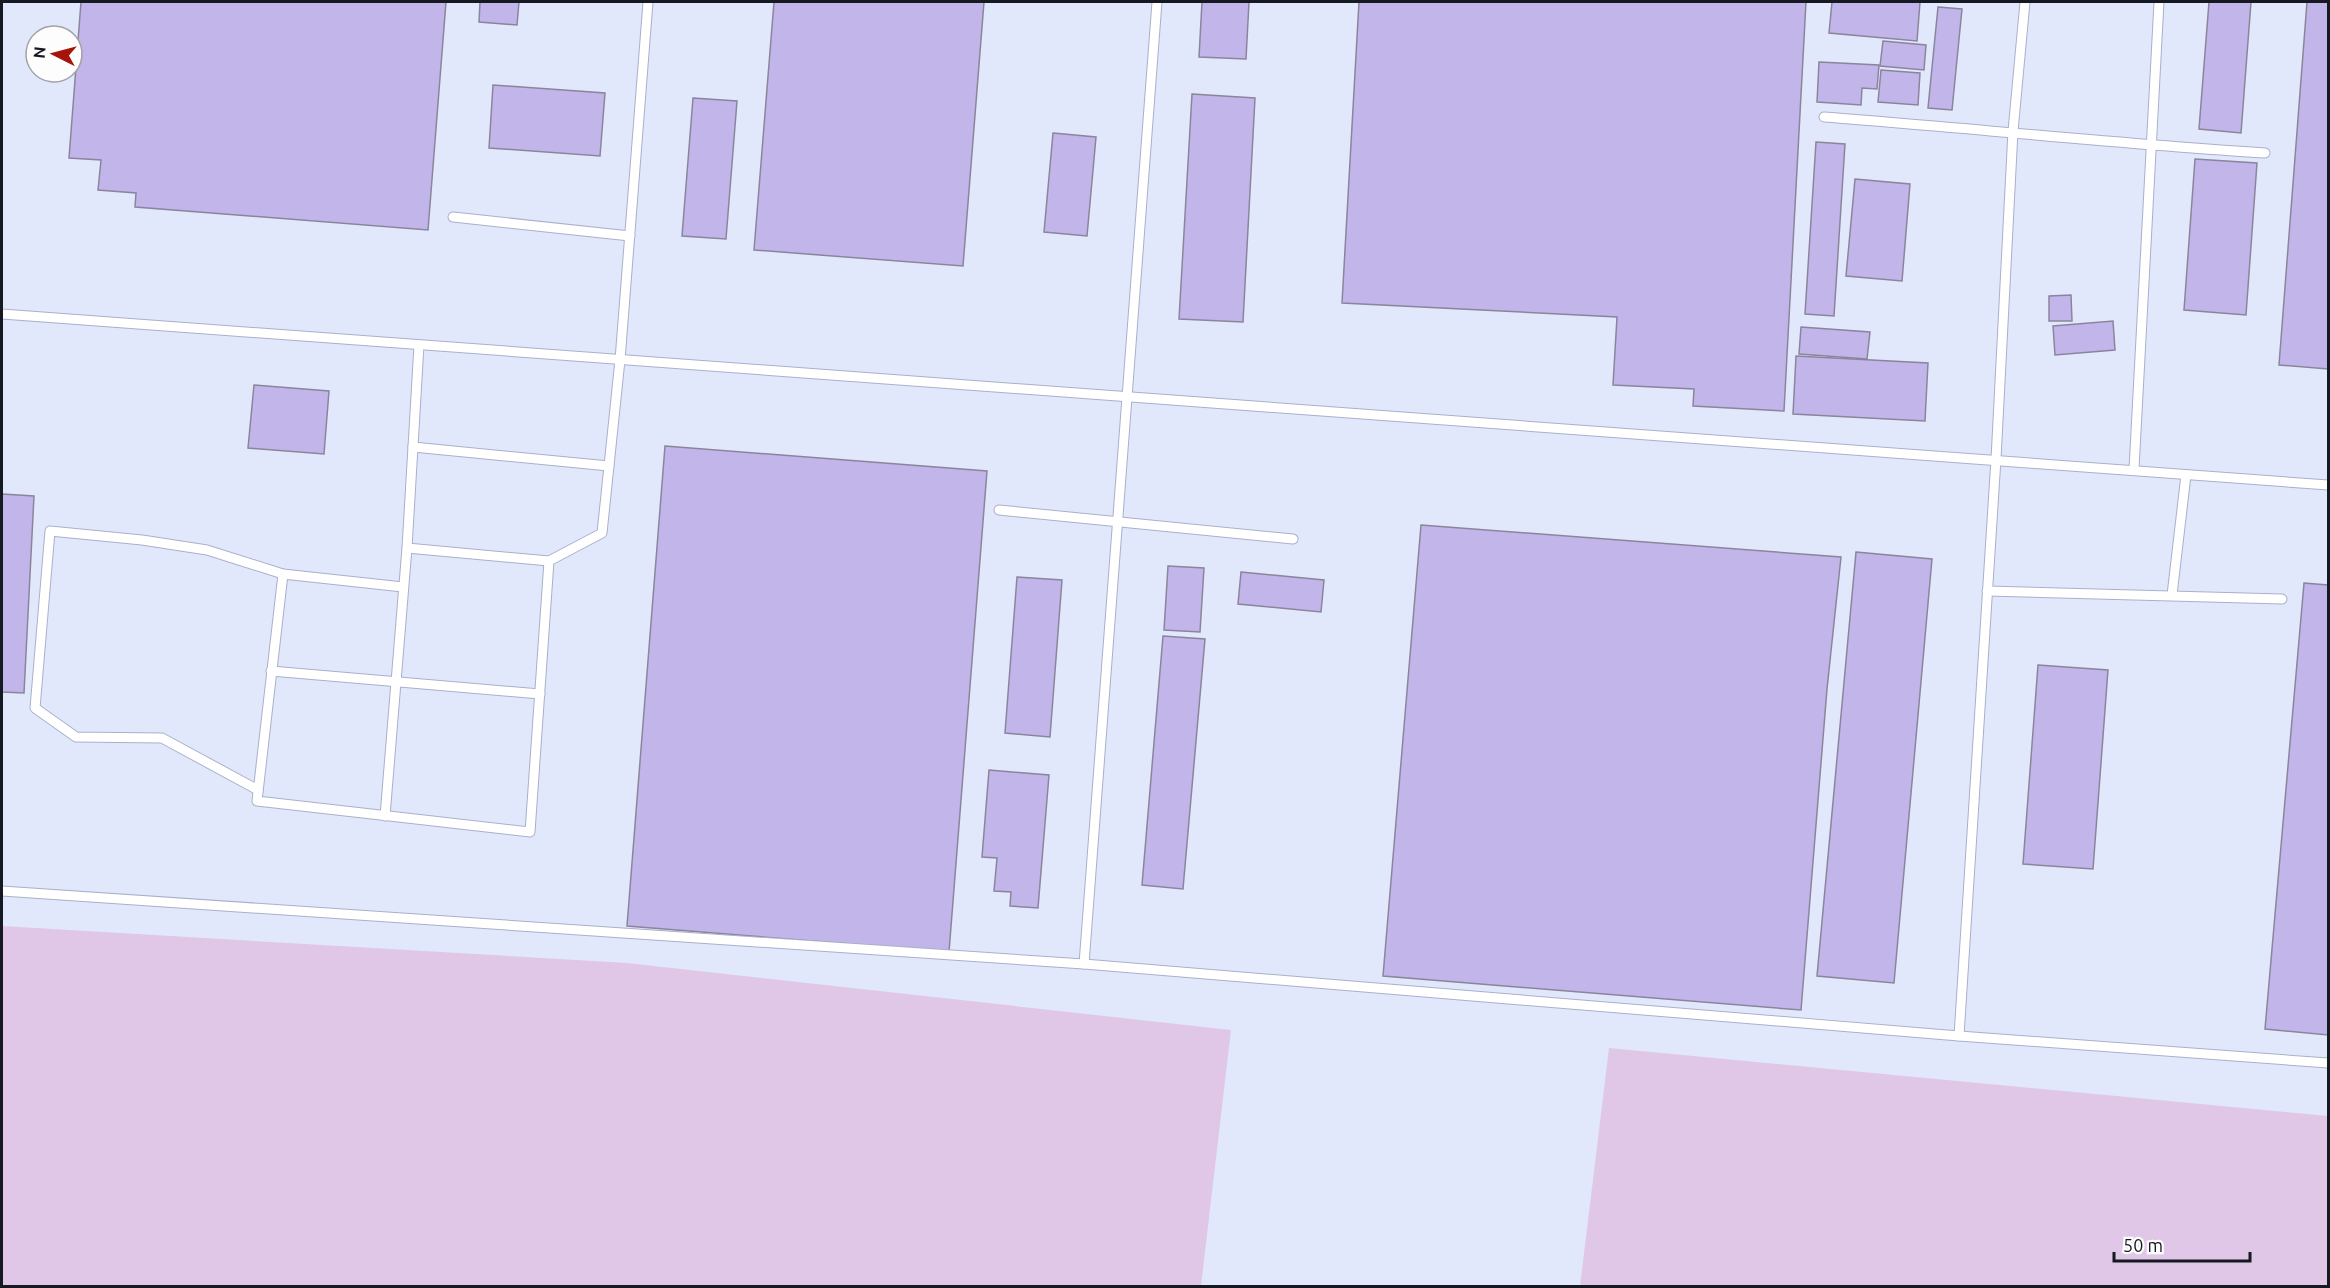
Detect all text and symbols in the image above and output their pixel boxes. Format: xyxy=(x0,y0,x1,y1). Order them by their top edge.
north arrow xyxy=(24,24,84,84)
text: N xyxy=(30,46,49,59)
scale bar xyxy=(2114,1225,2250,1263)
text: 50 m xyxy=(2123,1235,2163,1255)

